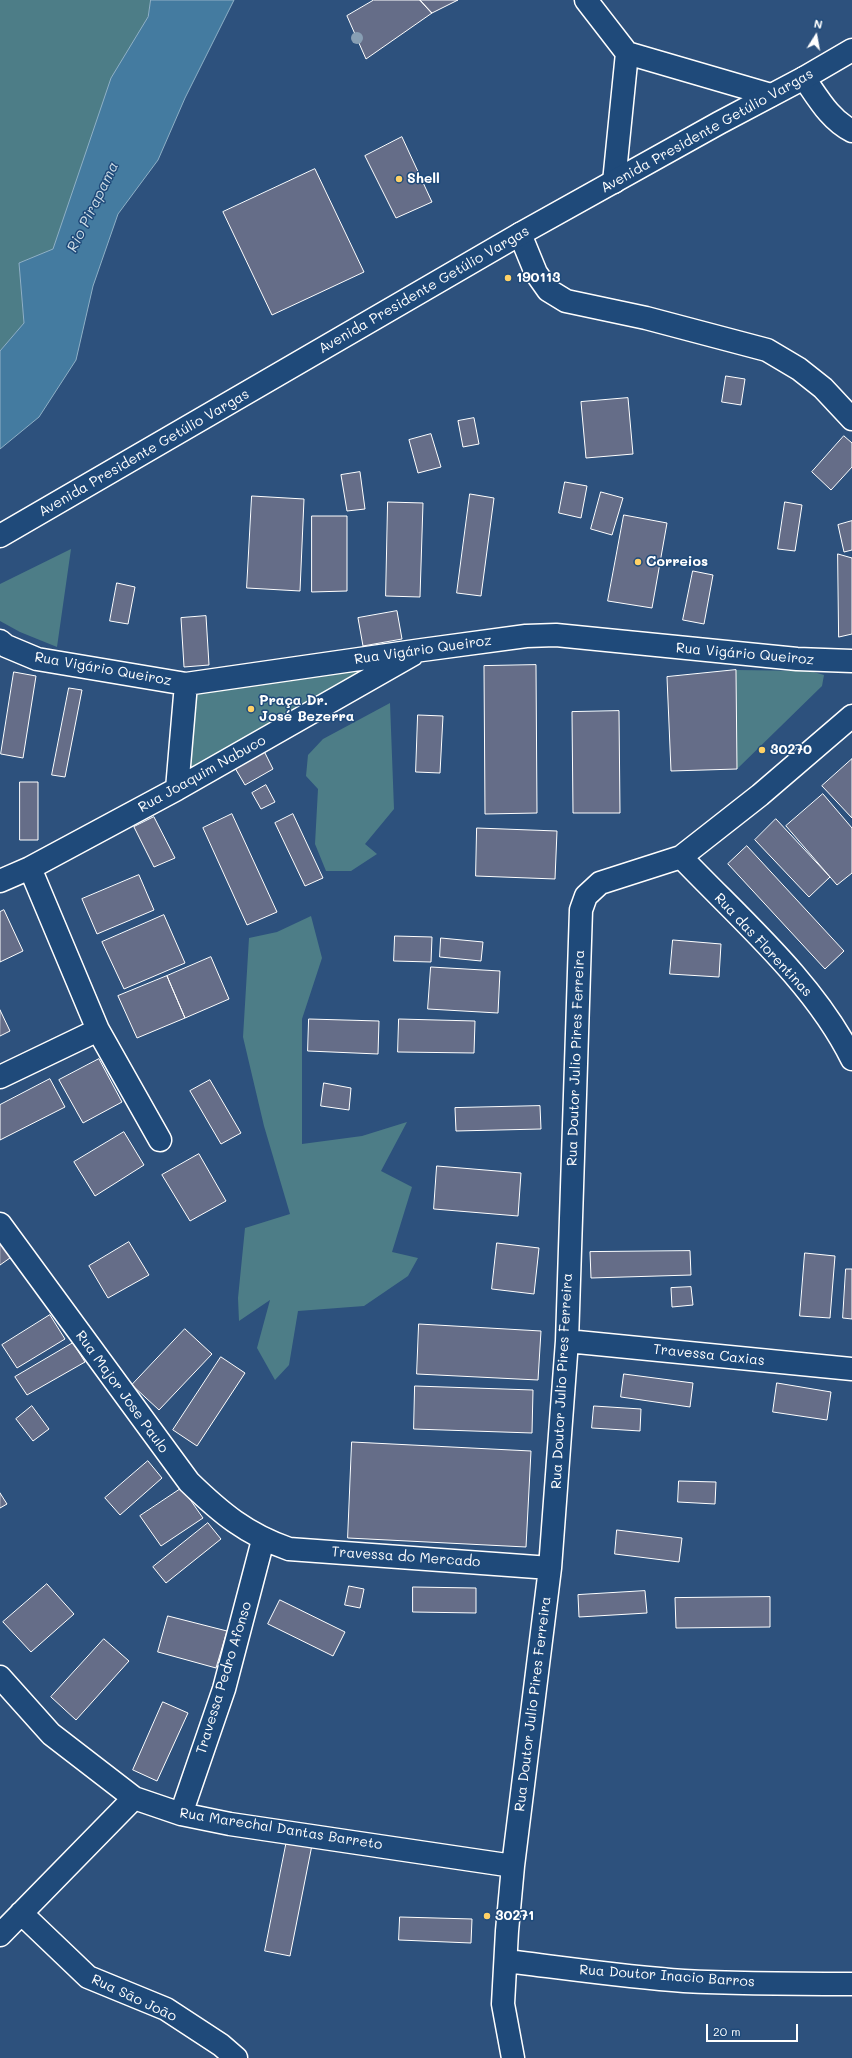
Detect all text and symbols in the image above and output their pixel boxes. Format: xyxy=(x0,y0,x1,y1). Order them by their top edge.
north arrow xyxy=(796,16,836,56)
text: N xyxy=(813,16,824,32)
street label: Avenida Presidente Getúlio Vargas xyxy=(598,65,816,197)
water label: Rio Pirapama xyxy=(63,159,123,255)
place label: Shell xyxy=(407,171,440,187)
marker: Shell xyxy=(394,174,404,184)
street label: Avenida Presidente Getúlio Vargas xyxy=(316,223,532,357)
place label: 190113 xyxy=(516,270,560,286)
marker: 190113 xyxy=(503,273,513,283)
street label: Avenida Presidente Getúlio Vargas xyxy=(36,386,252,520)
place label: Correios xyxy=(646,554,708,570)
marker: Correios xyxy=(633,557,643,567)
street label: Rua Vigário Queiroz xyxy=(353,632,493,668)
street label: Rua Vigário Queiroz xyxy=(675,640,815,668)
street label: Rua Vigário Queiroz xyxy=(33,649,173,689)
place label: Praça Dr. José Bezerra xyxy=(259,693,354,726)
marker: Praça Dr. José Bezerra xyxy=(246,704,256,714)
street label: Rua Joaquim Nabuco xyxy=(135,732,269,816)
place label: 30270 xyxy=(770,742,812,758)
marker: 30270 xyxy=(757,745,767,755)
street label: Rua das Florentinas xyxy=(711,890,815,1000)
street label: Rua Doutor Julio Pires Ferreira xyxy=(564,950,588,1166)
street label: Rua Doutor Julio Pires Ferreira xyxy=(548,1273,576,1489)
street label: Rua Major Jose Paulo xyxy=(72,1328,172,1456)
street label: Travessa Caxias xyxy=(652,1341,766,1369)
street label: Travessa do Mercado xyxy=(331,1543,481,1571)
street label: Rua Doutor Julio Pires Ferreira xyxy=(511,1596,555,1812)
street label: Travessa Pedro Afonso xyxy=(193,1600,255,1756)
street label: Rua Marechal Dantas Barreto xyxy=(178,1805,384,1853)
place label: 30271 xyxy=(495,1908,534,1924)
marker: 30271 xyxy=(482,1911,492,1921)
street label: Rua Doutor Inacio Barros xyxy=(579,1961,755,1991)
street label: Rua São João xyxy=(89,1971,179,2025)
scale bar xyxy=(708,2016,800,2042)
text: 20 m xyxy=(713,2023,741,2039)

